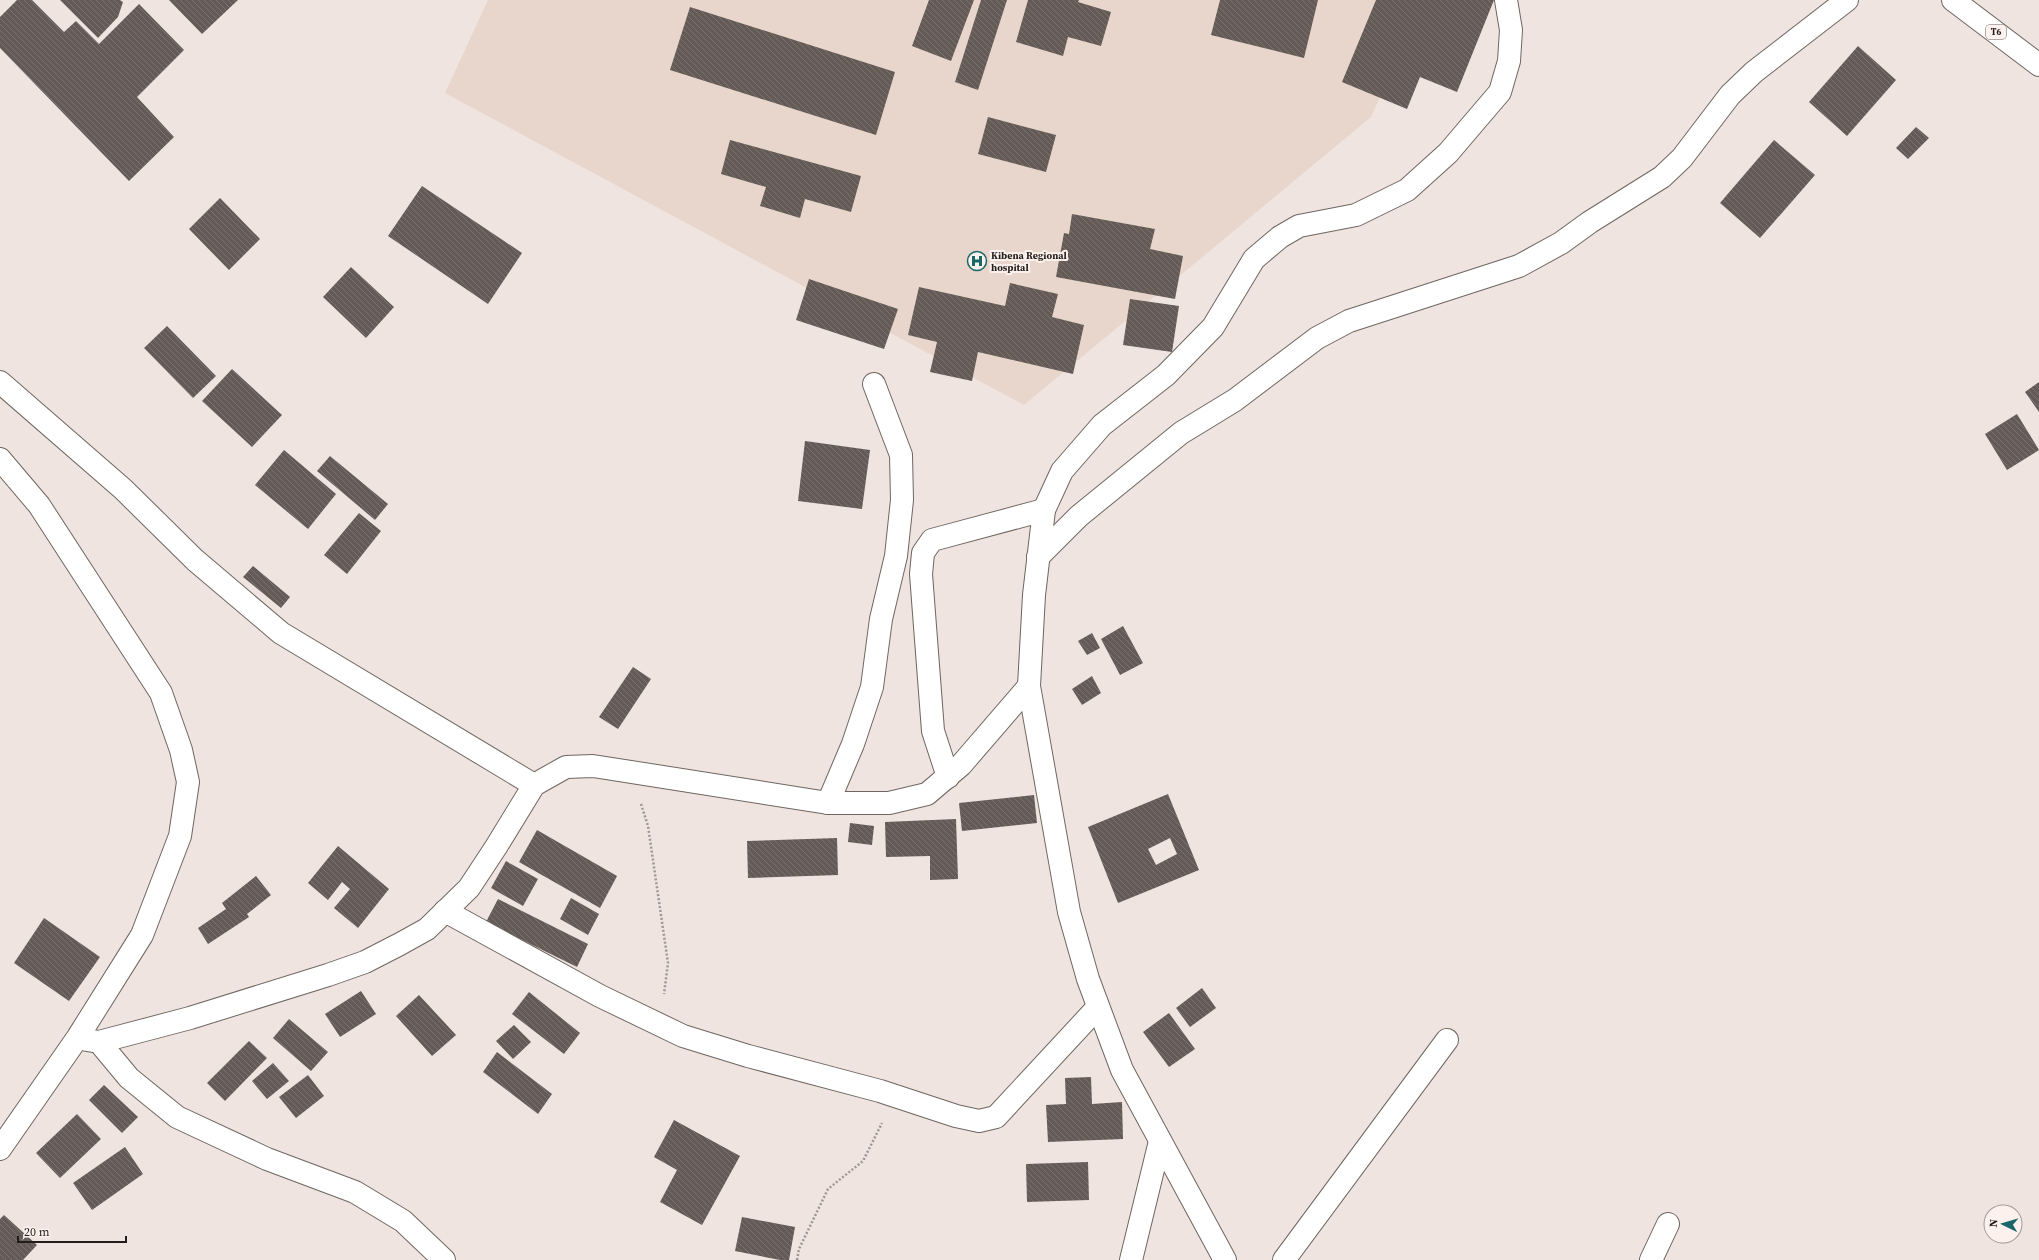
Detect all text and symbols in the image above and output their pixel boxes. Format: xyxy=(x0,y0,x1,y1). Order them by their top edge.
road number: T6 xyxy=(1986,25,2006,39)
place label: Kibena Regional hospital xyxy=(991,249,1067,274)
hospital icon: Kibena Regional hospital xyxy=(966,250,988,272)
north arrow xyxy=(1983,1204,2023,1244)
scale bar xyxy=(18,1218,126,1244)
text: N xyxy=(1986,1219,2001,1228)
text: 20 m xyxy=(24,1224,50,1240)

